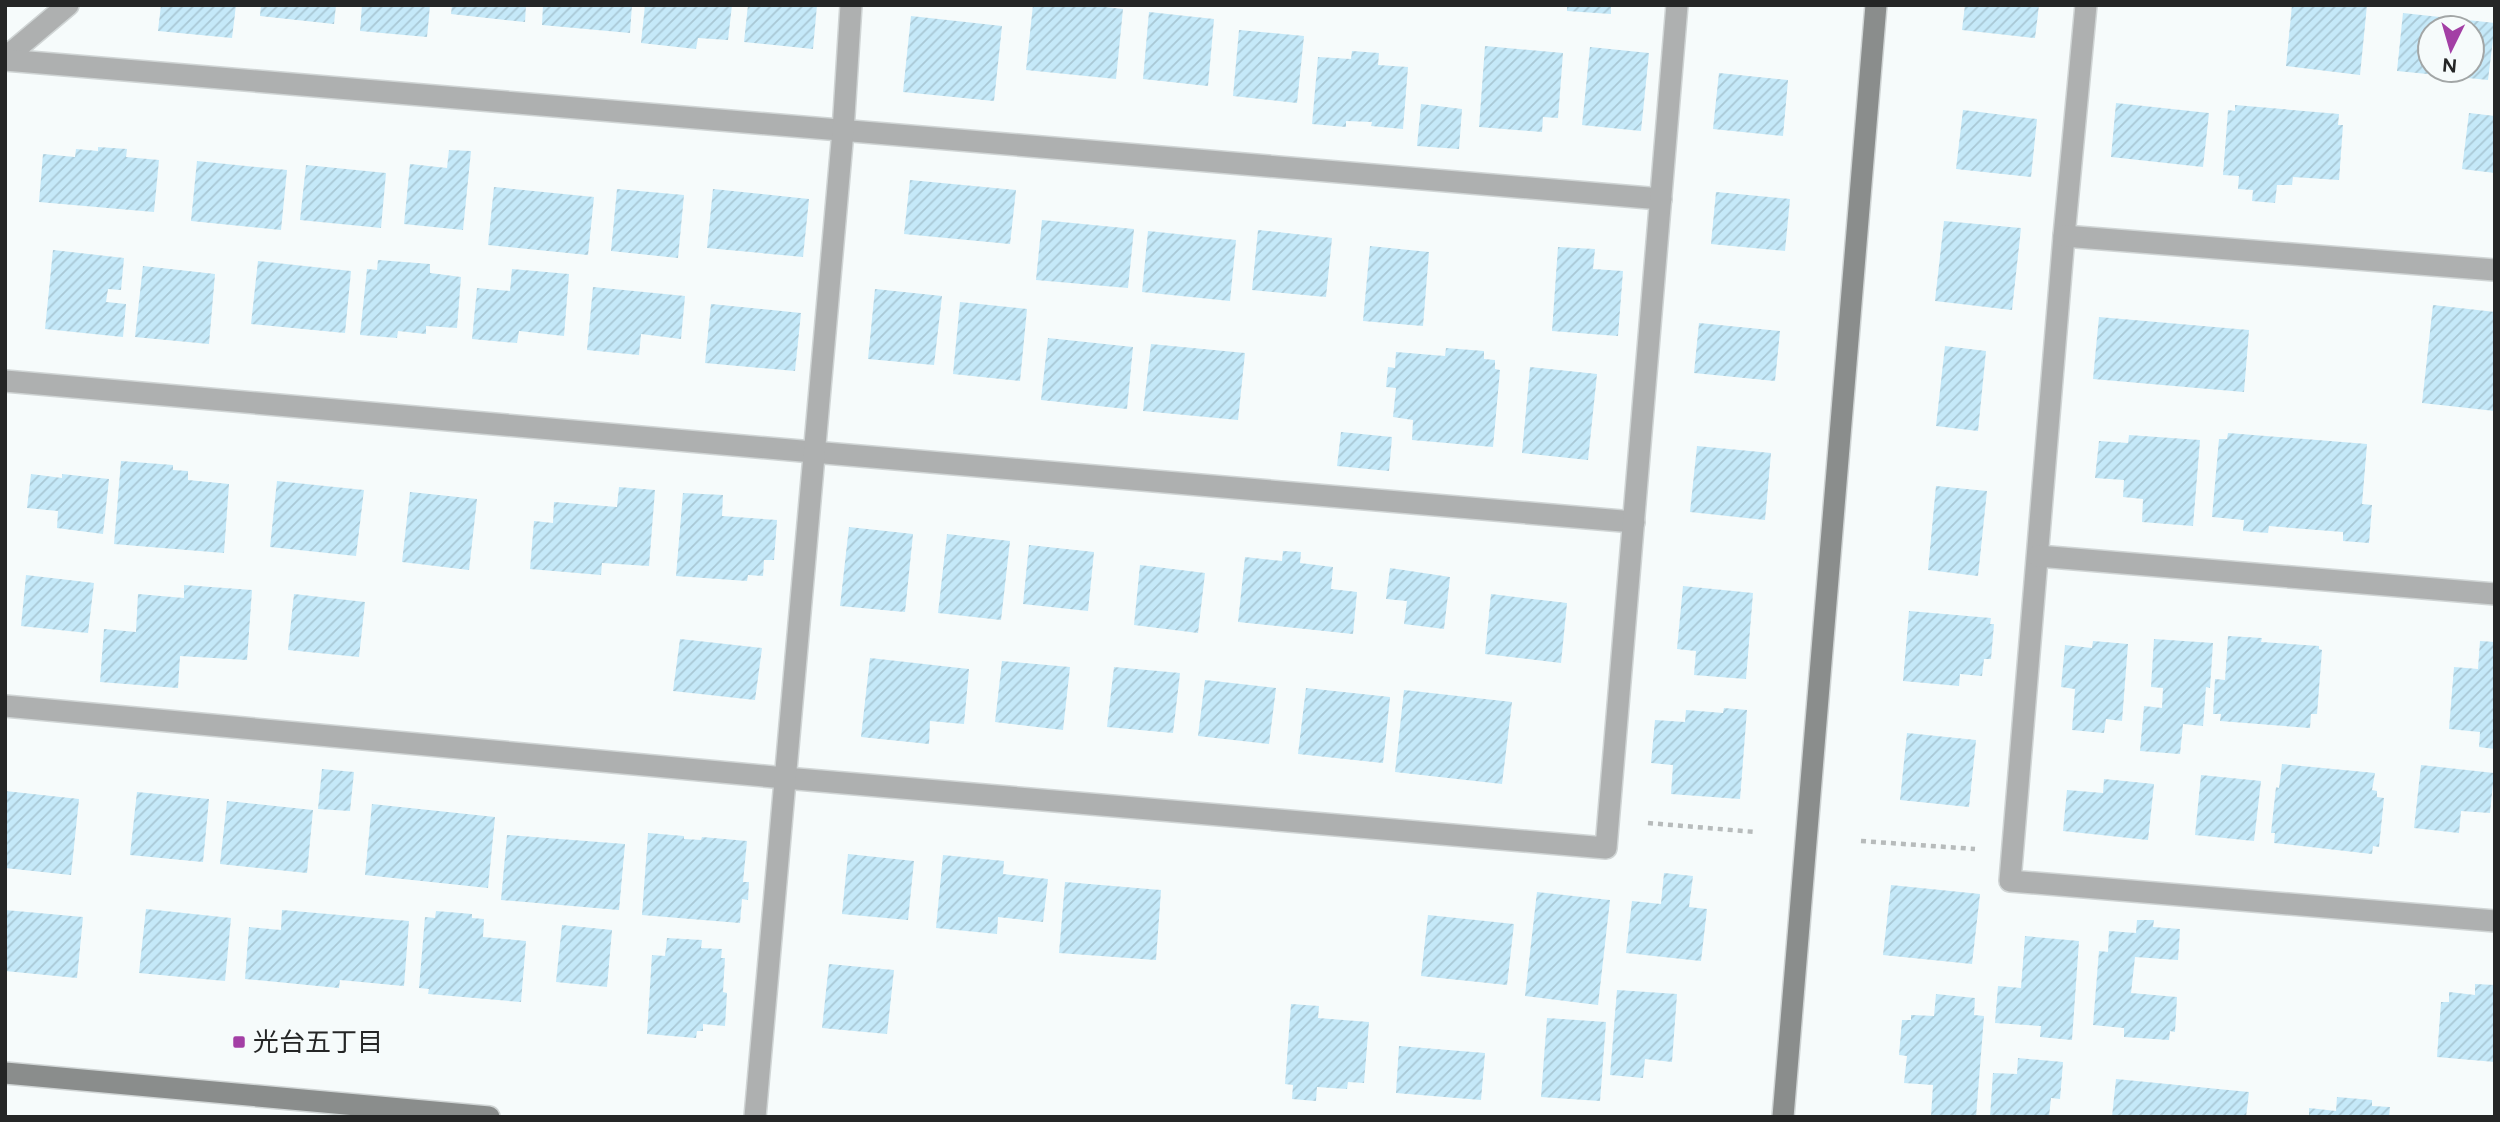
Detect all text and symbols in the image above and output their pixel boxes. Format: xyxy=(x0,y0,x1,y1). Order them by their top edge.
north arrow xyxy=(2416,14,2486,84)
text: N xyxy=(2441,53,2458,78)
place label: 光台五丁目 xyxy=(253,1026,383,1058)
marker: 光台五丁目 xyxy=(231,1034,247,1050)

